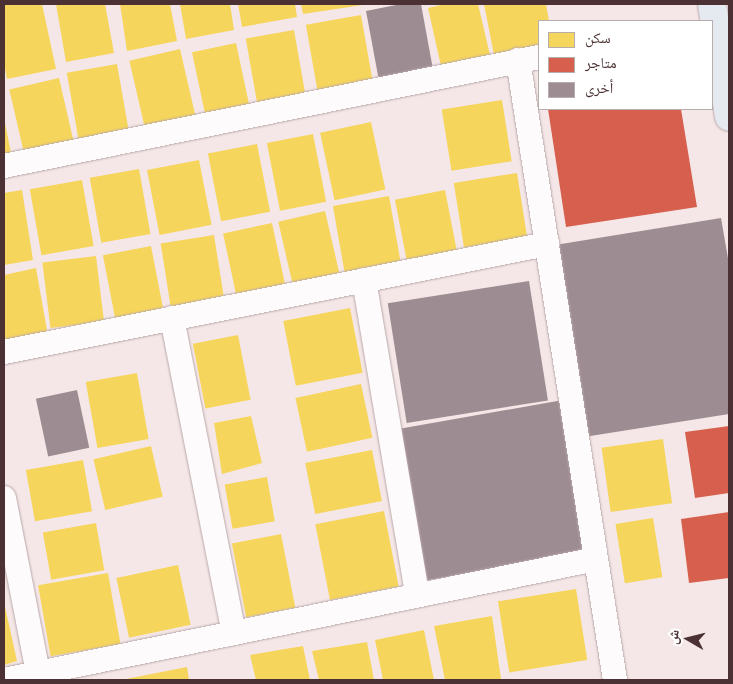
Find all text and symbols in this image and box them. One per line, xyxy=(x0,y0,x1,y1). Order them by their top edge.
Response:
legend xyxy=(538,20,713,110)
text: سكن xyxy=(585,27,611,49)
text: متاجر xyxy=(585,52,617,74)
text: أخرى xyxy=(585,77,613,99)
north arrow xyxy=(663,614,713,664)
text: ش xyxy=(662,628,684,646)

